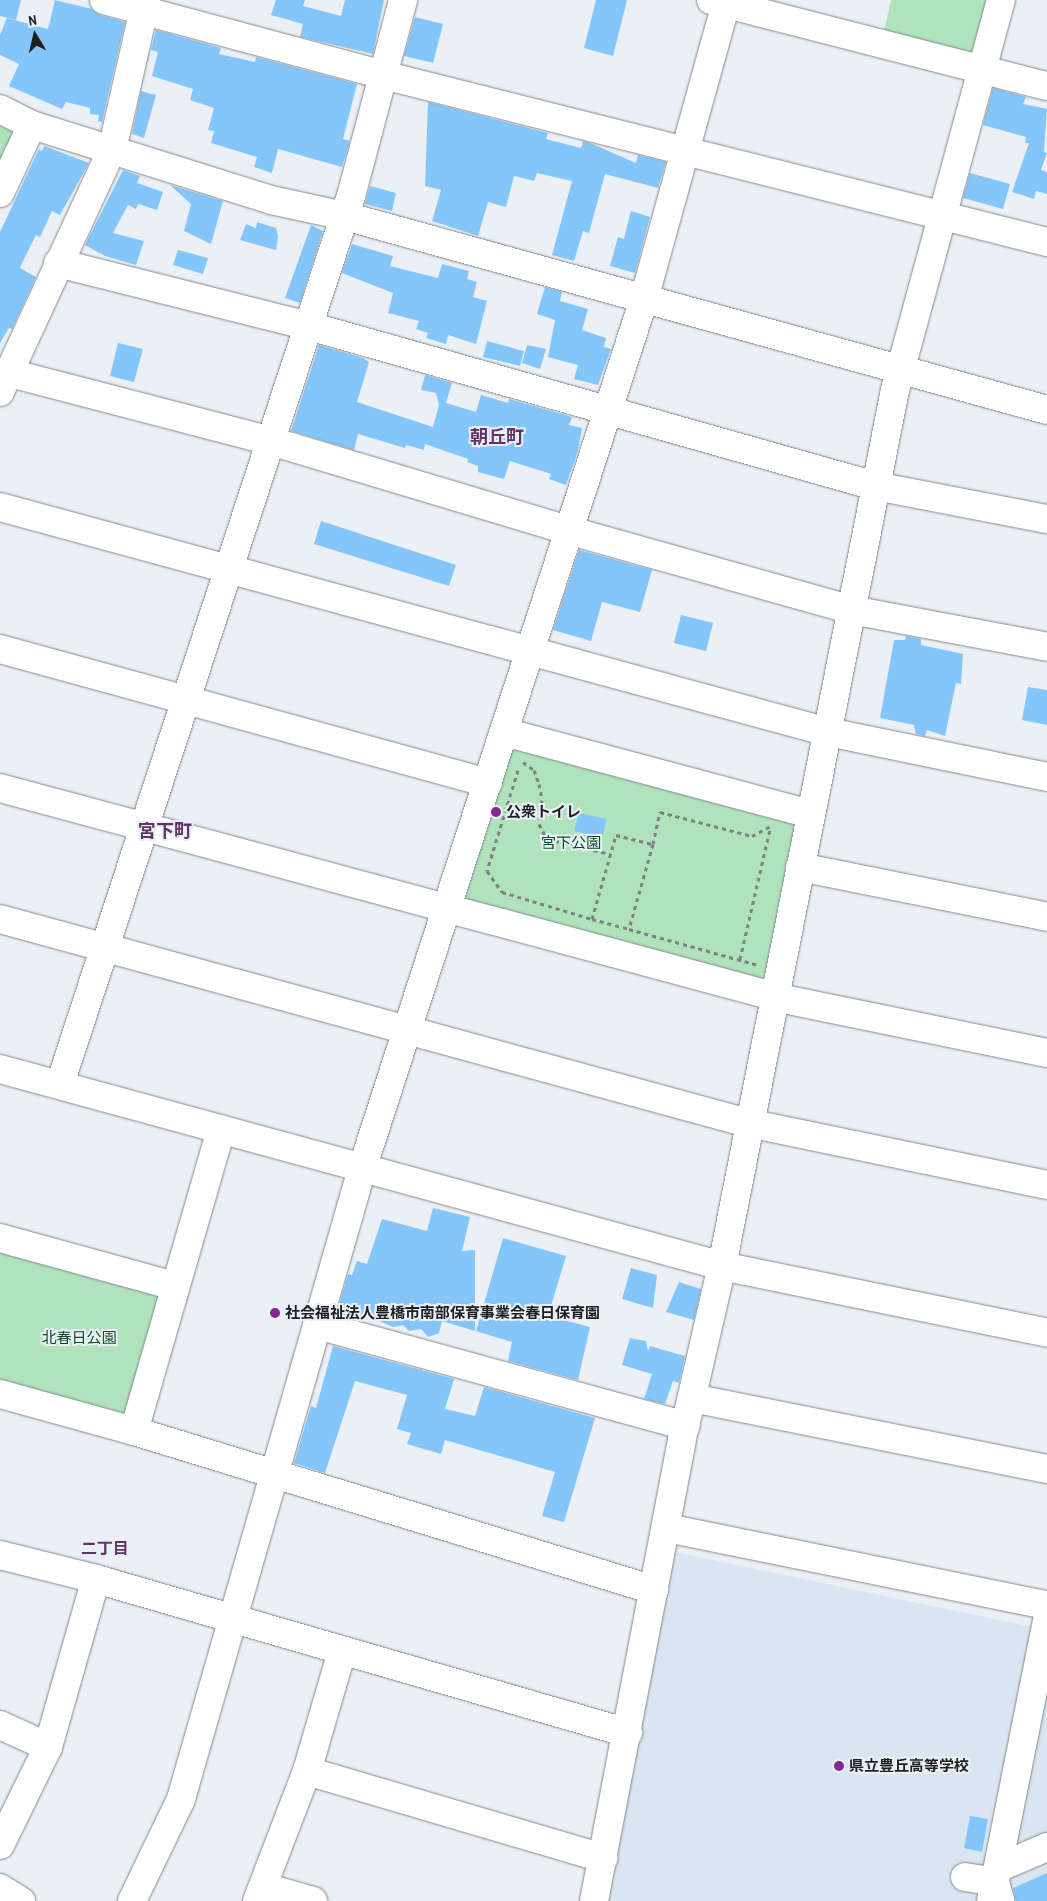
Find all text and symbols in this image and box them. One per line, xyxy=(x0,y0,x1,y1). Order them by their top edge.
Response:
north arrow xyxy=(10,10,60,60)
text: N xyxy=(27,11,38,30)
district label: 朝丘町 xyxy=(470,426,524,448)
place label: 公衆トイレ xyxy=(506,803,581,821)
marker: 公衆トイレ xyxy=(490,806,502,818)
district label: 宮下町 xyxy=(138,820,192,842)
park label: 宮下公園 xyxy=(541,834,601,852)
place label: 社会福祉法人豊橋市南部保育事業会春日保育園 xyxy=(285,1304,600,1322)
marker: 社会福祉法人豊橋市南部保育事業会春日保育園 xyxy=(269,1307,281,1319)
park label: 北春日公園 xyxy=(42,1329,116,1347)
district label: 二丁目 xyxy=(81,1538,129,1558)
place label: 県立豊丘高等学校 xyxy=(849,1757,969,1775)
marker: 県立豊丘高等学校 xyxy=(833,1760,845,1772)

